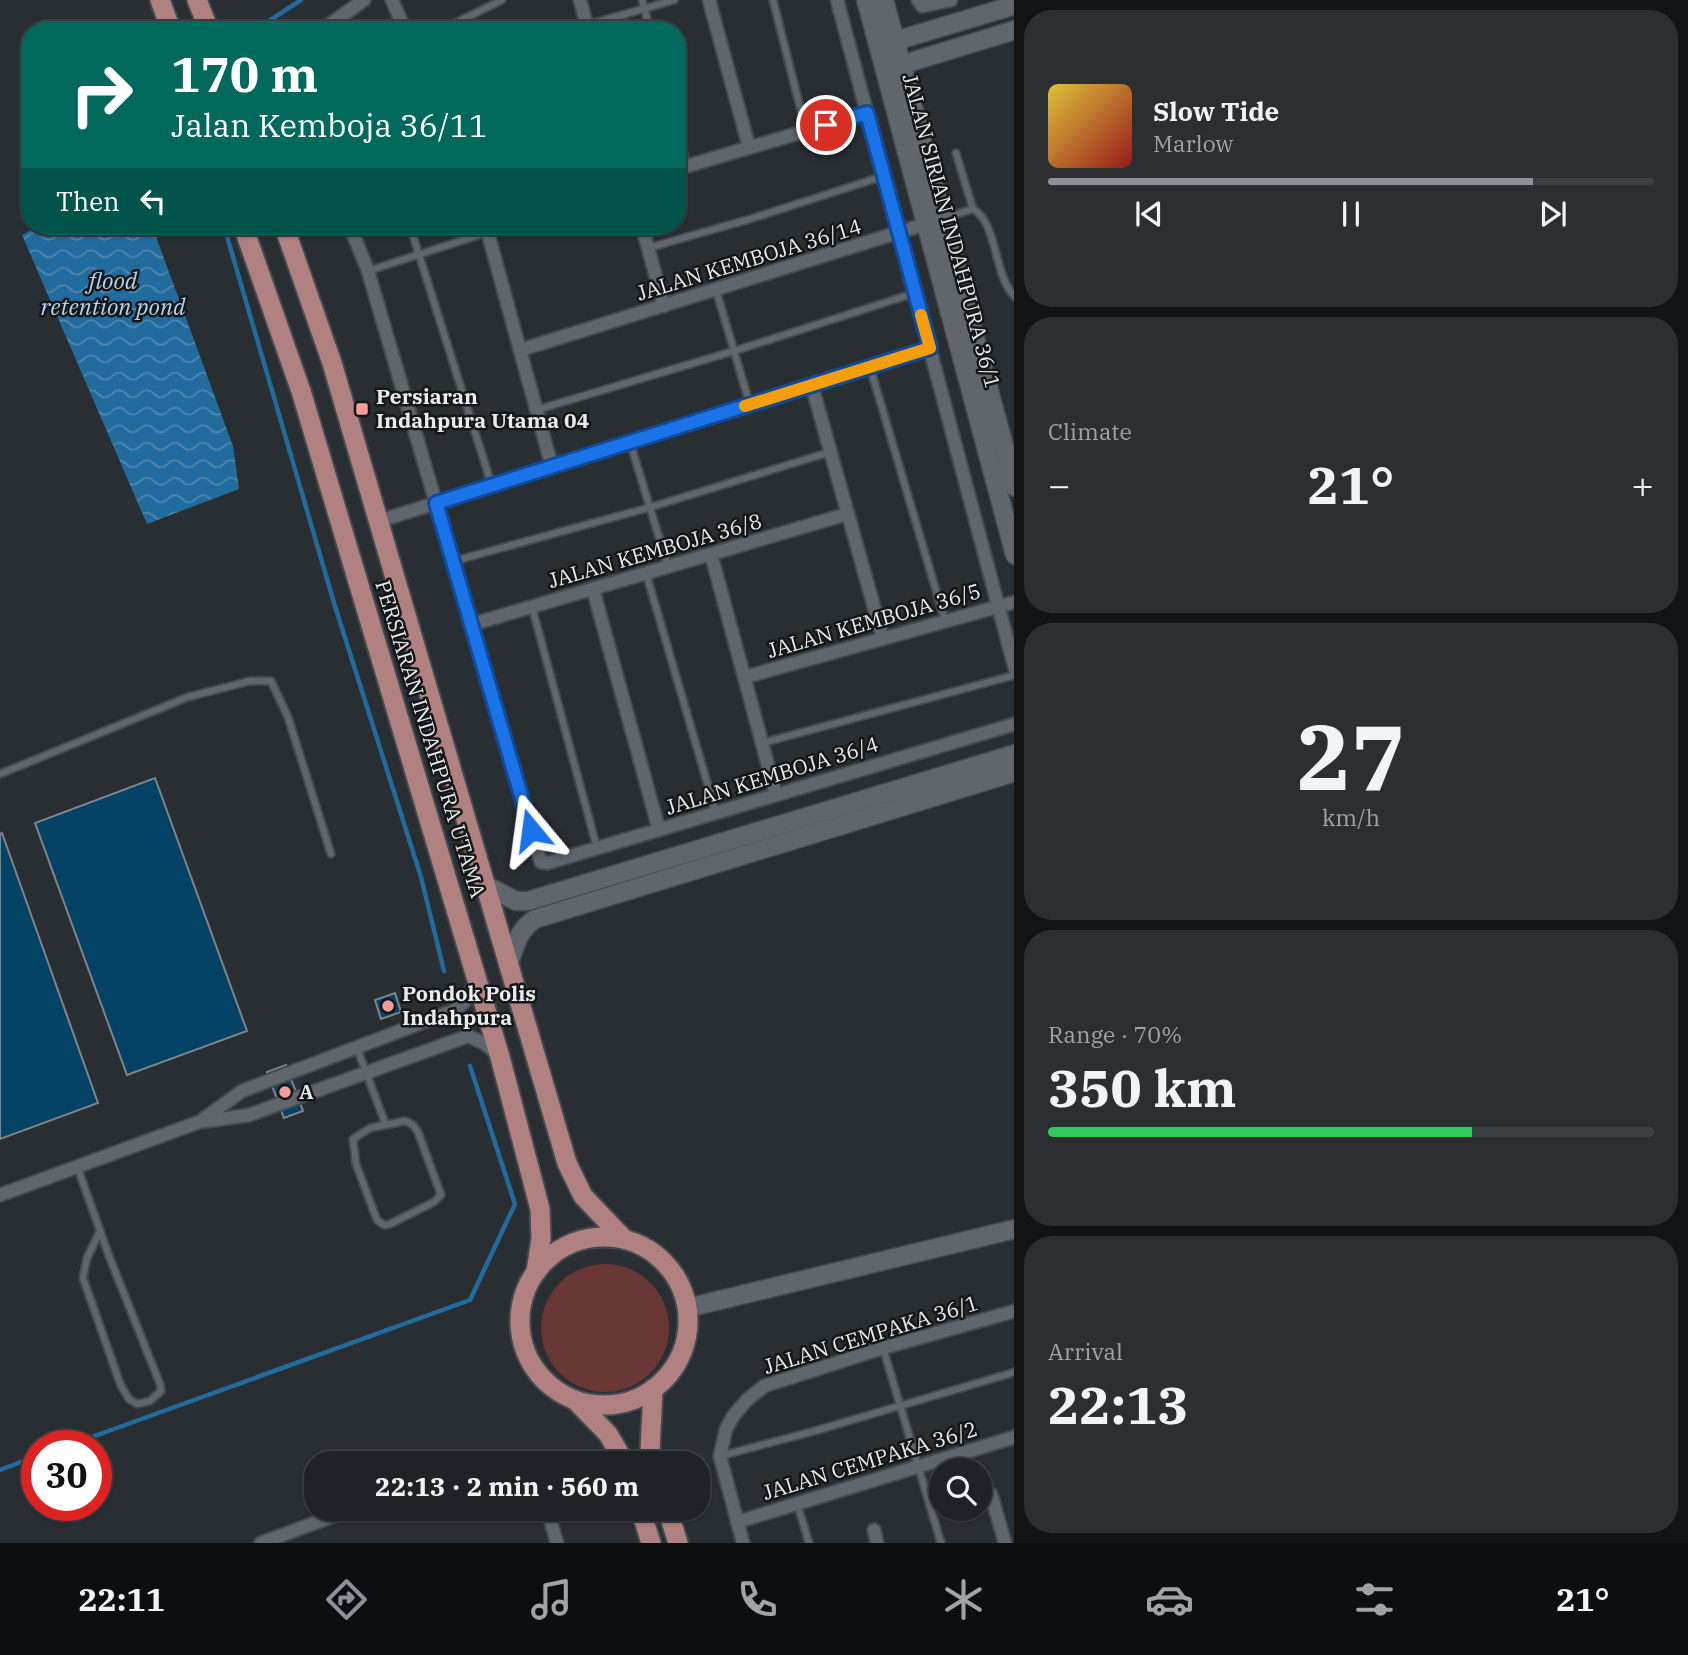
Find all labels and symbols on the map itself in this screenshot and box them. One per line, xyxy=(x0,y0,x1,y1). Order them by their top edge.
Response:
street label: JALAN SIRIAN INDAHPURA 36/1 xyxy=(896,70,1008,391)
pin xyxy=(796,95,856,155)
street label: JALAN KEMBOJA 36/14 xyxy=(633,211,865,307)
water label: flood retention pond xyxy=(40,265,186,321)
place label: Persiaran Indahpura Utama 04 xyxy=(376,382,589,434)
marker: Persiaran Indahpura Utama 04 xyxy=(354,401,370,417)
street label: JALAN KEMBOJA 36/8 xyxy=(545,506,765,594)
street label: PERSIARAN INDAHPURA UTAMA xyxy=(369,576,493,902)
street label: JALAN KEMBOJA 36/5 xyxy=(764,576,984,664)
street label: JALAN KEMBOJA 36/4 xyxy=(662,729,881,821)
position arrow xyxy=(494,793,568,867)
place label: Pondok Polis Indahpura xyxy=(402,979,536,1031)
marker: Pondok Polis Indahpura xyxy=(380,998,396,1014)
place label: A xyxy=(299,1077,314,1105)
marker: A xyxy=(277,1084,293,1100)
street label: JALAN CEMPAKA 36/1 xyxy=(760,1288,982,1380)
street label: JALAN CEMPAKA 36/2 xyxy=(759,1414,981,1506)
speed limit sign: 30 xyxy=(21,1430,112,1521)

